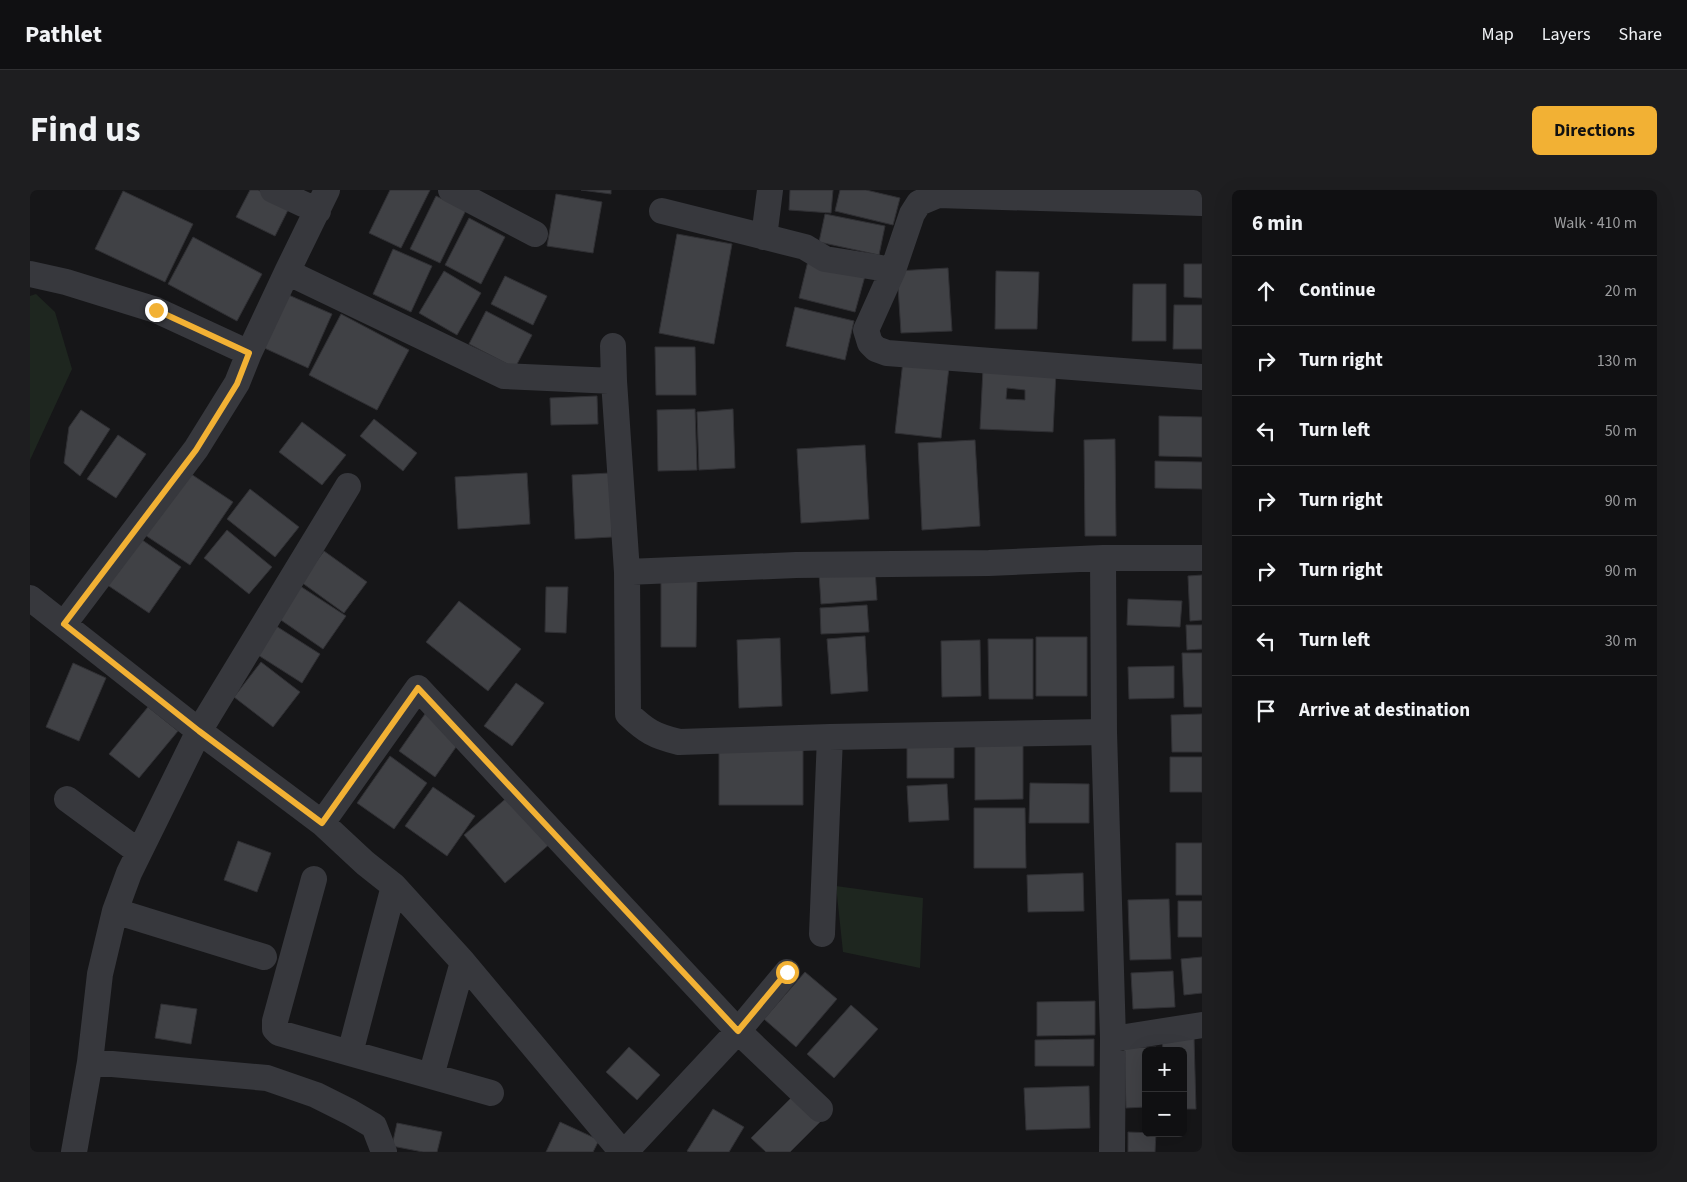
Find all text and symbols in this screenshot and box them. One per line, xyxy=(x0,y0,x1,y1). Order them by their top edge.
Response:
text: Pathlet xyxy=(25,17,102,52)
text: Map xyxy=(1482,22,1514,47)
text: Layers xyxy=(1542,22,1591,47)
text: Share xyxy=(1619,22,1662,47)
text: Find us xyxy=(30,105,140,155)
button: Directions xyxy=(1532,106,1657,155)
text: 6 min xyxy=(1252,208,1303,238)
text: Walk · 410 m xyxy=(1554,212,1637,234)
icon: ahead xyxy=(1252,277,1280,305)
text: Continue xyxy=(1299,277,1376,304)
text: 20 m xyxy=(1605,280,1637,302)
route end xyxy=(145,299,168,322)
icon: right xyxy=(1252,347,1280,375)
text: Turn right xyxy=(1299,347,1383,374)
text: 130 m xyxy=(1597,350,1637,372)
icon: left xyxy=(1252,417,1280,445)
text: Turn left xyxy=(1299,417,1370,444)
text: 50 m xyxy=(1605,420,1637,442)
icon: right xyxy=(1252,487,1280,515)
text: Turn right xyxy=(1299,487,1383,514)
text: 90 m xyxy=(1605,490,1637,512)
icon: right xyxy=(1252,557,1280,585)
text: Turn right xyxy=(1299,557,1383,584)
text: 90 m xyxy=(1605,560,1637,582)
icon: left xyxy=(1252,627,1280,655)
text: Turn left xyxy=(1299,627,1370,654)
text: 30 m xyxy=(1605,630,1637,652)
icon: arrive xyxy=(1252,697,1280,725)
text: Arrive at destination xyxy=(1299,697,1470,724)
route start xyxy=(776,961,799,984)
map controls xyxy=(1142,1047,1187,1137)
button: + xyxy=(1142,1047,1187,1092)
button: − xyxy=(1142,1092,1187,1137)

